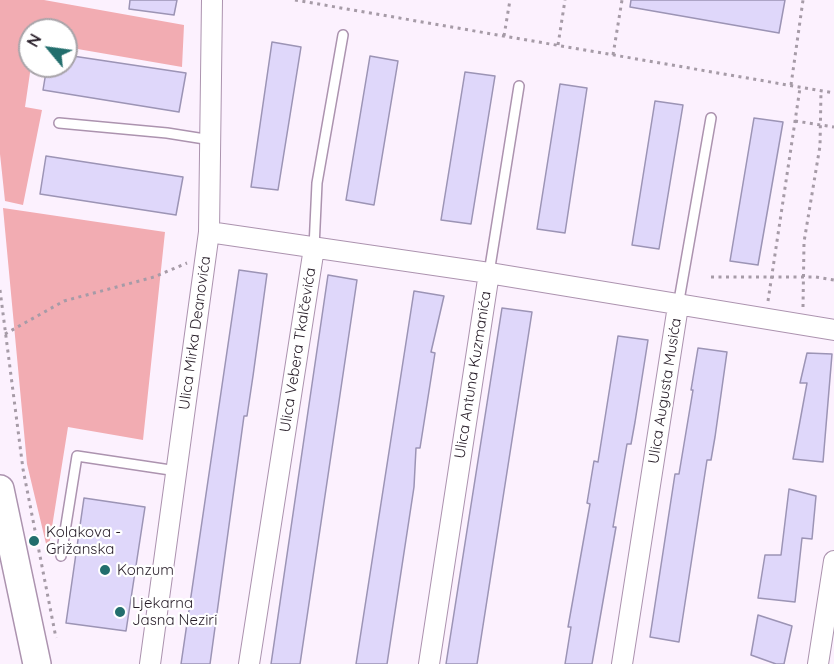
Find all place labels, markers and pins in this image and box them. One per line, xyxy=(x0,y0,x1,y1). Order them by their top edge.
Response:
place label: Kolakova - Grižanska xyxy=(46,523,121,558)
marker: Kolakova - Grižanska xyxy=(27,534,41,548)
place label: Konzum xyxy=(117,561,174,579)
marker: Konzum xyxy=(98,563,112,577)
place label: Ljekarna Jasna Neziri xyxy=(132,594,217,629)
marker: Ljekarna Jasna Neziri xyxy=(113,605,127,619)

